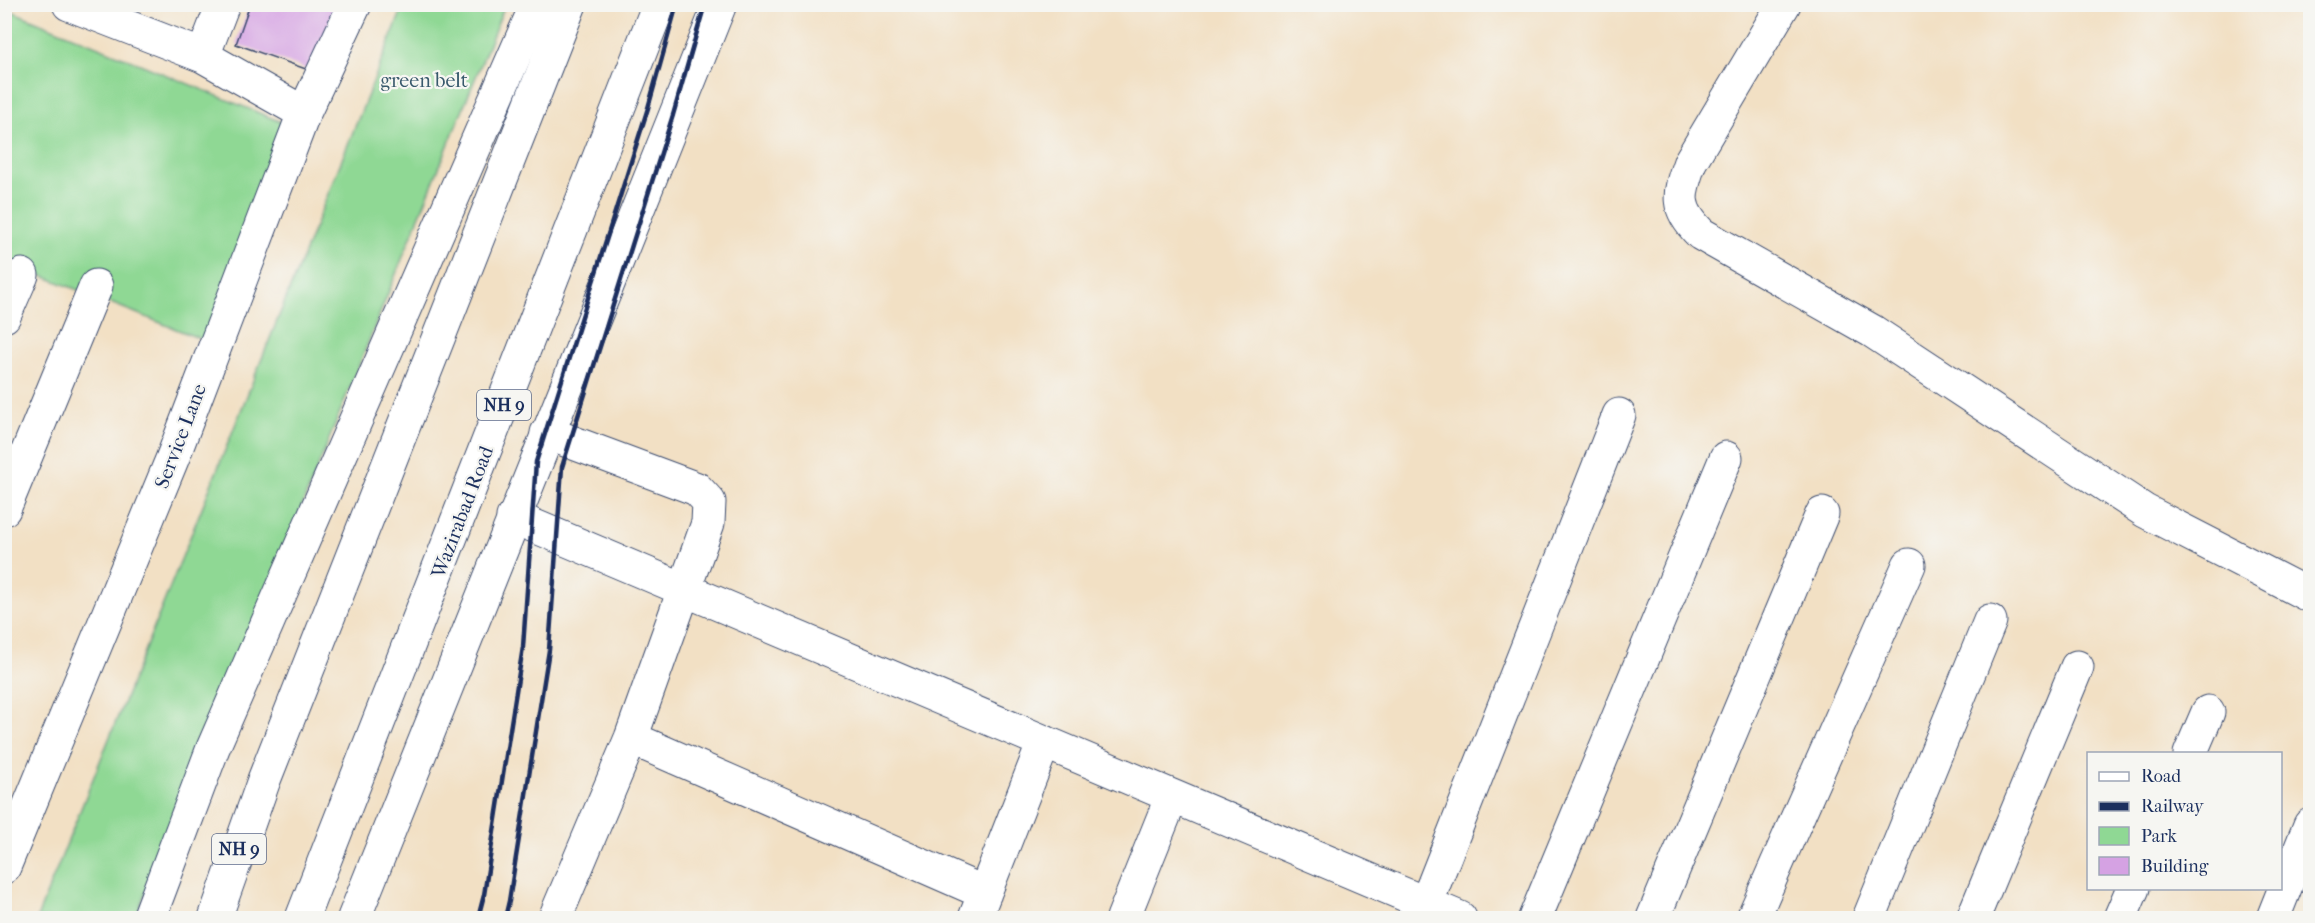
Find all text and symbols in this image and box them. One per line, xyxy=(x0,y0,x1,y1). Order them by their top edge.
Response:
park label: green belt xyxy=(380,69,468,92)
street label: Service Lane xyxy=(150,380,211,492)
road number: NH 9 xyxy=(477,390,531,420)
street label: Wazirabad Road xyxy=(426,442,499,582)
legend xyxy=(2087,752,2282,890)
text: Road xyxy=(2141,766,2181,787)
text: Railway xyxy=(2141,796,2205,817)
text: Park xyxy=(2141,826,2178,847)
road number: NH 9 xyxy=(212,834,266,864)
text: Building xyxy=(2141,856,2209,877)

